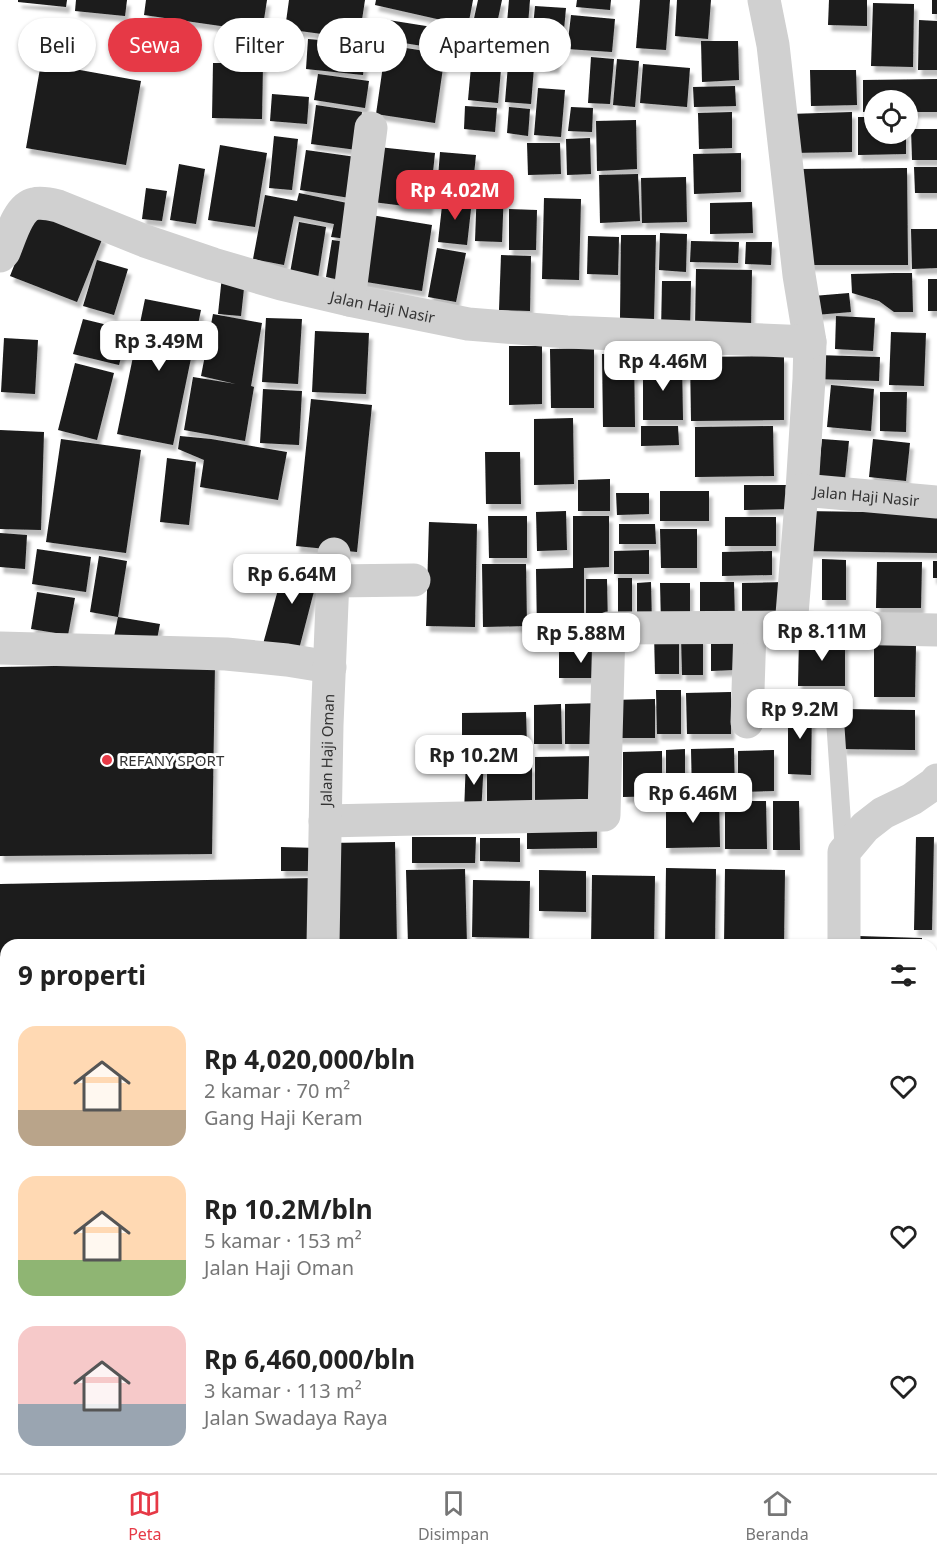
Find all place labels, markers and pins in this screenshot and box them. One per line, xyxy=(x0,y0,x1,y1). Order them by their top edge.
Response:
pin: Rp 4.02M xyxy=(393,170,517,221)
pin: Rp 3.49M xyxy=(97,321,221,372)
pin: Rp 4.46M xyxy=(601,341,725,392)
pin: Rp 6.64M xyxy=(230,554,354,605)
pin: Rp 8.11M xyxy=(760,611,884,662)
pin: Rp 5.88M xyxy=(519,613,643,664)
pin: Rp 9.2M xyxy=(745,689,855,740)
pin: Rp 10.2M xyxy=(412,735,536,786)
place label: REFANY SPORT xyxy=(119,750,225,770)
marker: REFANY SPORT xyxy=(100,753,114,767)
pin: Rp 6.46M xyxy=(631,773,755,824)

